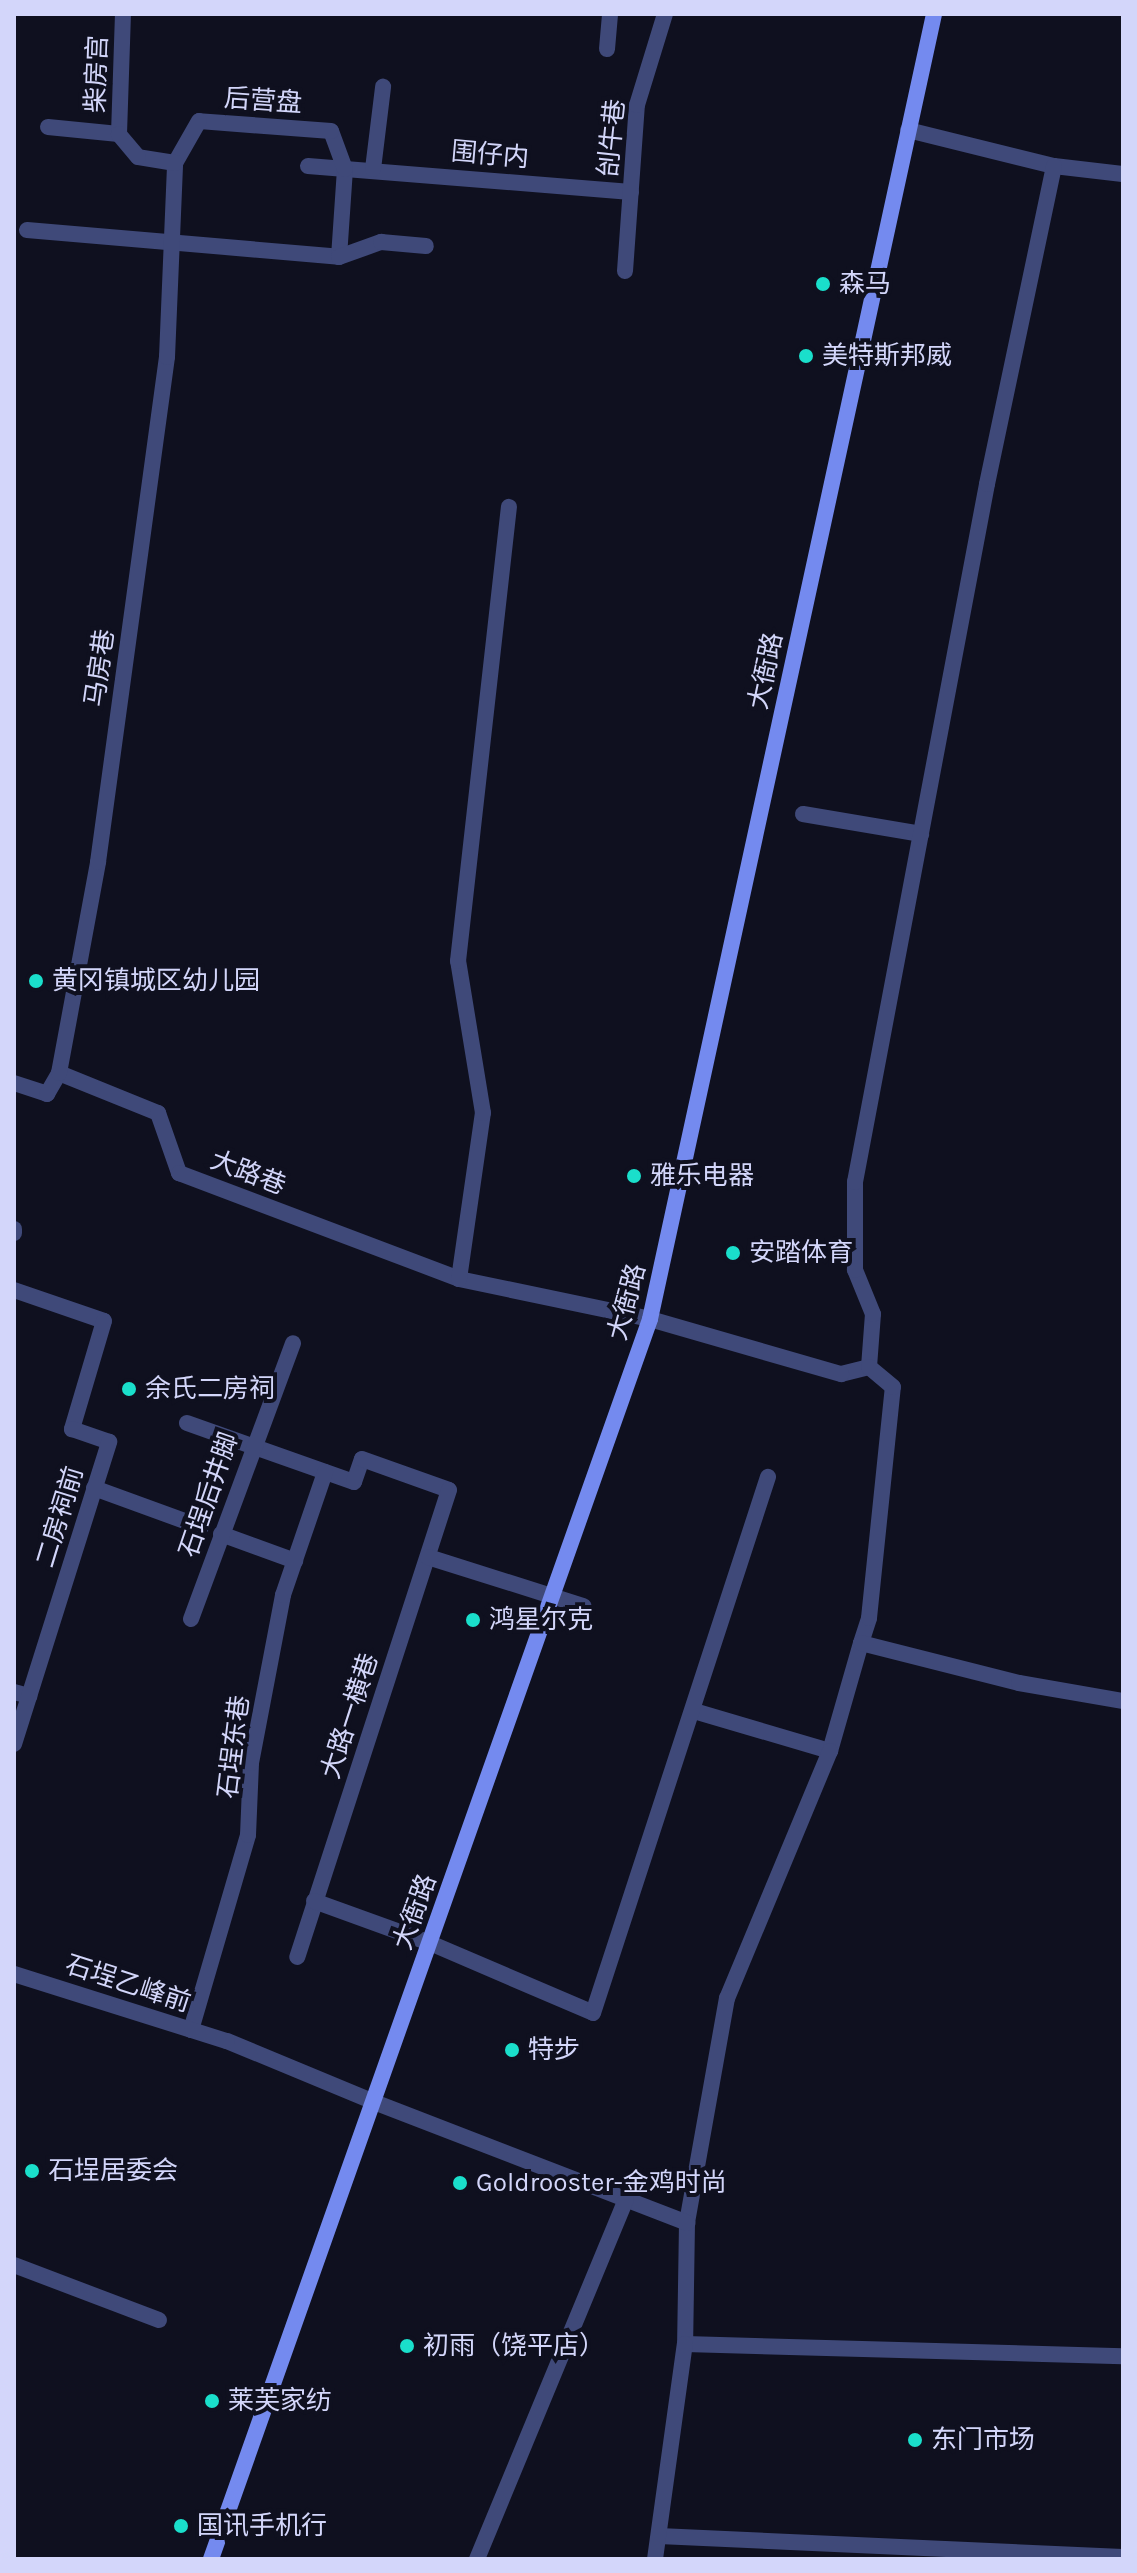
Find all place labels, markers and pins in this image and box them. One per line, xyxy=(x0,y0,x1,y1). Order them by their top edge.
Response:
place label: 森马 xyxy=(839,268,891,300)
marker: 森马 xyxy=(814,275,832,293)
place label: 美特斯邦威 xyxy=(822,340,952,372)
marker: 美特斯邦威 xyxy=(797,347,815,365)
place label: 黄冈镇城区幼儿园 xyxy=(52,965,260,997)
marker: 黄冈镇城区幼儿园 xyxy=(27,972,45,990)
place label: 雅乐电器 xyxy=(650,1160,754,1192)
marker: 雅乐电器 xyxy=(625,1167,643,1185)
place label: 安踏体育 xyxy=(749,1237,853,1269)
marker: 安踏体育 xyxy=(724,1244,742,1262)
place label: 余氏二房祠 xyxy=(145,1373,275,1405)
marker: 余氏二房祠 xyxy=(120,1380,138,1398)
place label: 鸿星尔克 xyxy=(489,1604,593,1636)
marker: 鸿星尔克 xyxy=(464,1611,482,1629)
place label: 特步 xyxy=(528,2034,580,2066)
marker: 特步 xyxy=(503,2041,521,2059)
place label: 石埕居委会 xyxy=(48,2155,178,2187)
marker: 石埕居委会 xyxy=(23,2162,41,2180)
place label: Goldrooster-金鸡时尚 xyxy=(476,2167,727,2199)
marker: Goldrooster-金鸡时尚 xyxy=(451,2174,469,2192)
place label: 初雨（饶平店） xyxy=(423,2330,605,2362)
marker: 初雨（饶平店） xyxy=(398,2337,416,2355)
place label: 莱芙家纺 xyxy=(228,2385,332,2417)
marker: 莱芙家纺 xyxy=(203,2392,221,2410)
place label: 东门市场 xyxy=(931,2424,1035,2456)
marker: 东门市场 xyxy=(906,2431,924,2449)
place label: 国讯手机行 xyxy=(197,2510,327,2542)
marker: 国讯手机行 xyxy=(172,2517,190,2535)

